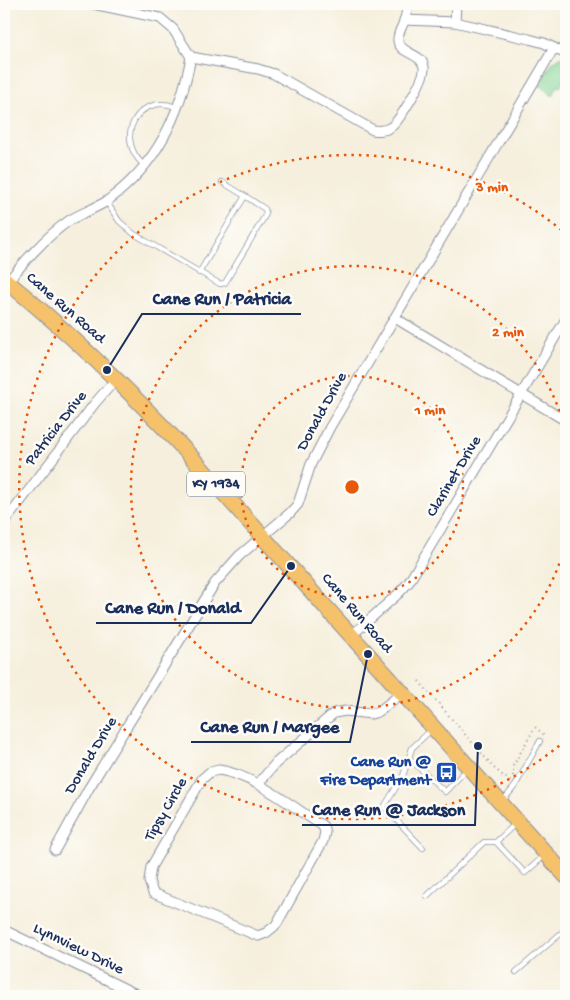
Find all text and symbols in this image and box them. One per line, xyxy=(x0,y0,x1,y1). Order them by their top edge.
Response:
text: 3 min xyxy=(475,179,509,197)
street label: Cane Run Road xyxy=(21,269,110,350)
callout: Cane Run / Patricia xyxy=(142,281,301,314)
text: Cane Run / Patricia xyxy=(152,290,292,311)
text: 2 min xyxy=(492,324,525,342)
street label: Donald Drive xyxy=(293,369,353,455)
street label: Patricia Drive xyxy=(21,387,93,471)
text: 1 min xyxy=(414,402,446,420)
street label: Clarinet Drive xyxy=(423,432,487,521)
road number: KY 1934 xyxy=(187,472,245,496)
centre of rings xyxy=(343,478,361,496)
street label: Cane Run Road xyxy=(316,570,397,659)
callout: Cane Run / Donald xyxy=(96,590,251,623)
text: Cane Run / Donald xyxy=(104,599,243,620)
callout: Cane Run / Margee xyxy=(191,709,350,742)
street label: Donald Drive xyxy=(61,713,123,799)
text: Cane Run / Margee xyxy=(200,718,340,739)
place label: Cane Run @ Fire Department xyxy=(319,754,432,791)
bus stop icon: Cane Run @ Fire Department xyxy=(435,760,459,784)
street label: Tipsy Circle xyxy=(141,774,193,846)
callout: Cane Run @ Jackson xyxy=(302,792,475,825)
text: Cane Run @ Jackson xyxy=(312,801,466,822)
street label: Lynnview Drive xyxy=(29,920,127,981)

